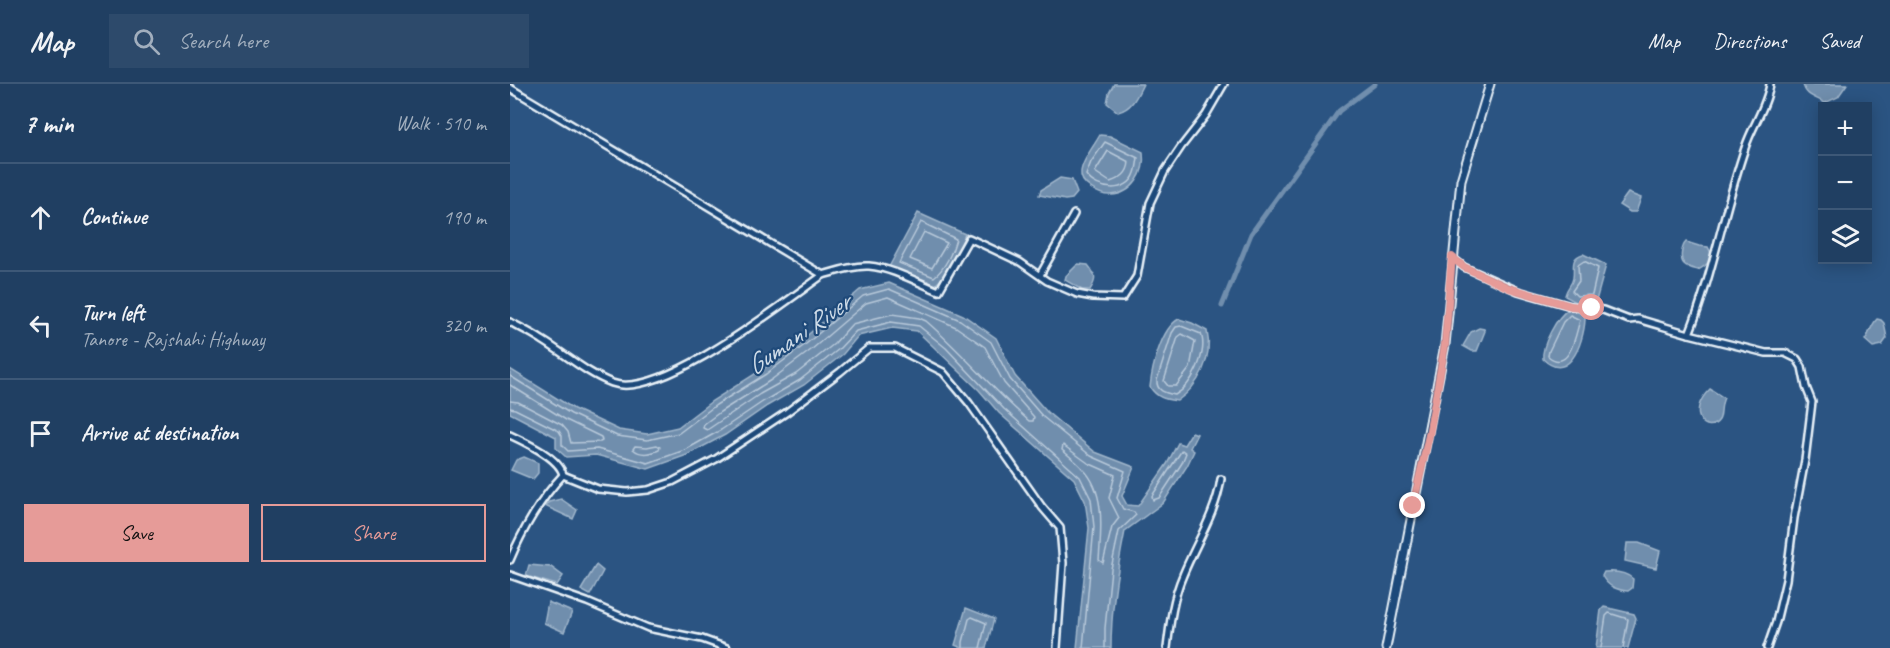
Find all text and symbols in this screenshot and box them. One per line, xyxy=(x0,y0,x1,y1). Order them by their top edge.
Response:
search box xyxy=(109,14,529,68)
text: Map xyxy=(30,24,73,59)
icon: search xyxy=(130,25,163,58)
text: Search here xyxy=(178,27,268,55)
text: Map xyxy=(1648,28,1680,54)
text: Directions xyxy=(1713,28,1786,54)
text: Saved xyxy=(1819,28,1860,54)
map controls xyxy=(1818,102,1872,264)
button: + xyxy=(1818,102,1872,156)
text: 7 min xyxy=(24,107,74,140)
text: Walk · 510 m xyxy=(396,111,486,136)
button: − xyxy=(1818,156,1872,210)
icon: ahead xyxy=(24,201,57,234)
text: Continue xyxy=(81,203,147,231)
text: 190 m xyxy=(443,205,486,230)
button: layers xyxy=(1818,210,1872,264)
water label: Gumani River xyxy=(739,283,861,382)
route start xyxy=(1578,294,1604,320)
text: Turn left xyxy=(81,299,145,327)
icon: left xyxy=(24,309,57,342)
text: 320 m xyxy=(443,313,486,338)
text: Tanore - Rajshahi Highway xyxy=(81,327,265,352)
icon: arrive xyxy=(24,417,57,450)
text: Arrive at destination xyxy=(81,419,238,447)
route end xyxy=(1399,492,1425,518)
button: Save xyxy=(24,504,249,562)
button: Share xyxy=(261,504,486,562)

